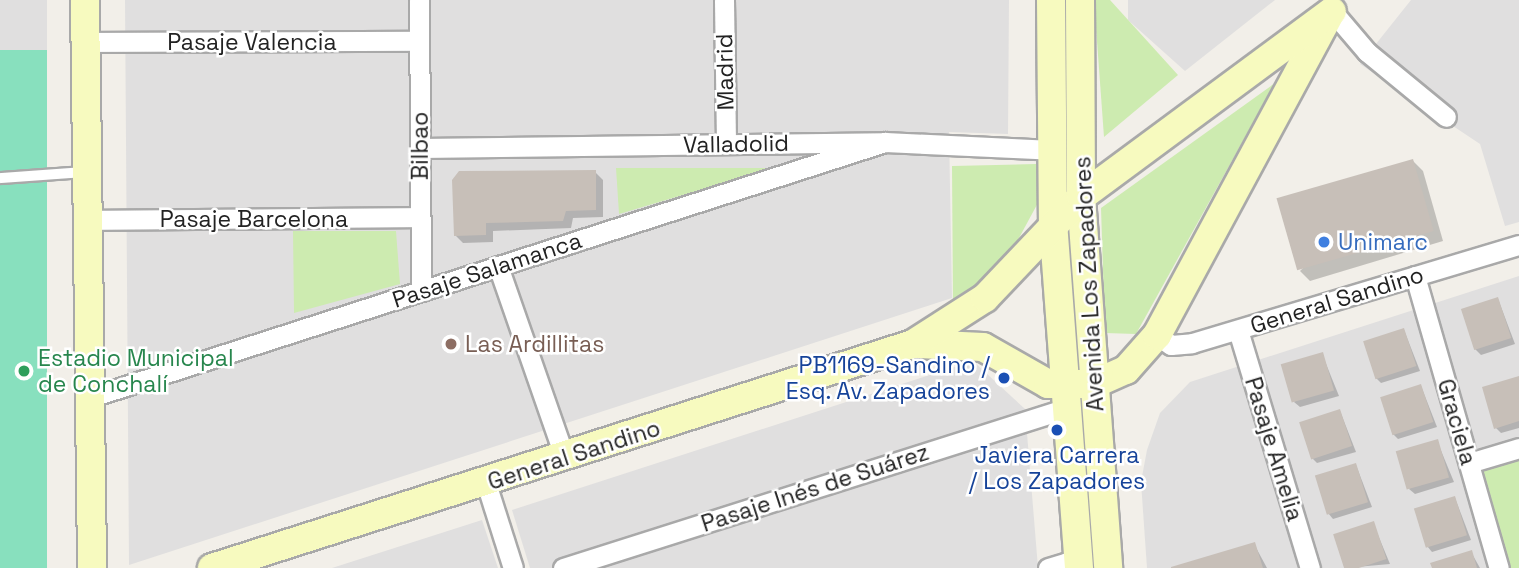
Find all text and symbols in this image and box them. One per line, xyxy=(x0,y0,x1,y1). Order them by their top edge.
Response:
street label: Pasaje Valencia xyxy=(167,28,337,56)
street label: Madrid xyxy=(711,33,739,111)
street label: Bilbao xyxy=(406,112,434,180)
street label: Valladolid xyxy=(683,129,789,159)
street label: Avenida Los Zapadores xyxy=(1069,156,1109,412)
street label: Pasaje Barcelona xyxy=(160,205,348,233)
street label: Pasaje Salamanca xyxy=(389,226,585,314)
place label: Unimarc xyxy=(1338,228,1428,256)
marker: Unimarc xyxy=(1316,234,1332,250)
street label: General Sandino xyxy=(1247,261,1427,339)
place label: Las Ardillitas xyxy=(465,330,605,358)
marker: Las Ardillitas xyxy=(443,336,459,352)
place label: Estadio Municipal de Conchalí xyxy=(38,344,234,398)
place label: PB1169-Sandino / Esq. Av. Zapadores xyxy=(784,351,990,405)
marker: Estadio Municipal de Conchalí xyxy=(16,363,32,379)
marker: PB1169-Sandino / Esq. Av. Zapadores xyxy=(996,370,1012,386)
street label: Pasaje Amelia xyxy=(1239,373,1309,525)
street label: Graciela xyxy=(1432,376,1482,468)
street label: General Sandino xyxy=(484,414,664,496)
marker: Javiera Carrera / Los Zapadores xyxy=(1049,422,1065,438)
street label: Pasaje Inés de Suárez xyxy=(698,438,932,538)
place label: Javiera Carrera / Los Zapadores xyxy=(969,441,1145,495)

